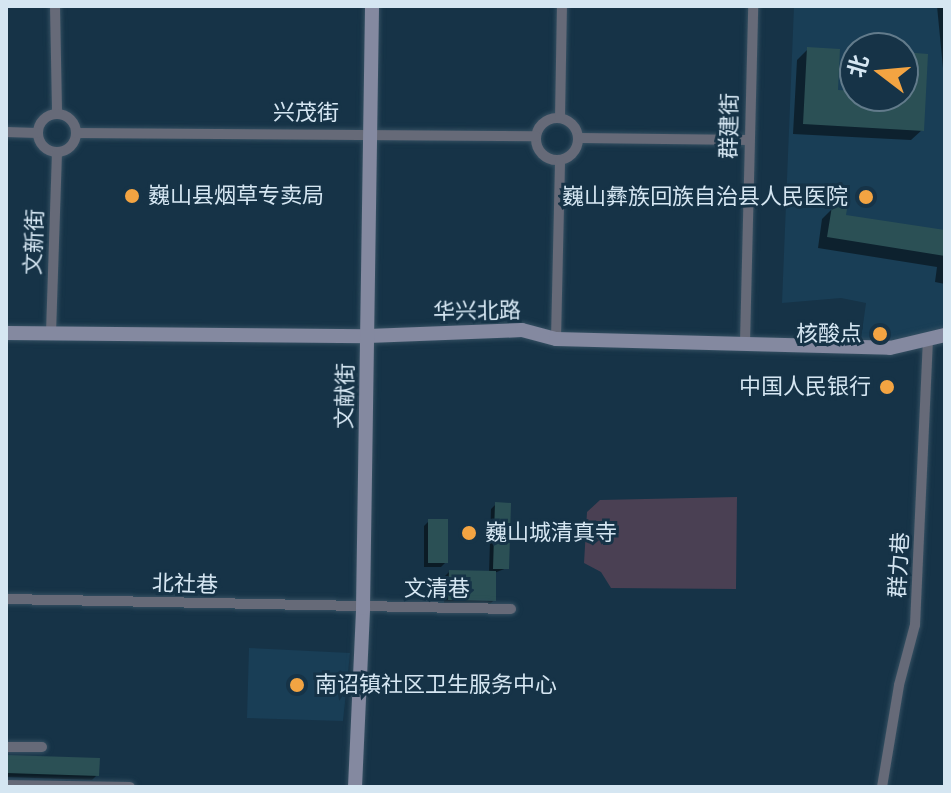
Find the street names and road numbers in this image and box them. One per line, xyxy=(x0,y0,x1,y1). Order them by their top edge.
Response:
street label: 群建街 xyxy=(715,93,743,159)
street label: 兴茂街 xyxy=(273,100,339,126)
street label: 文新街 xyxy=(20,209,48,275)
street label: 华兴北路 xyxy=(433,297,521,325)
street label: 文献街 xyxy=(331,363,359,429)
street label: 群力巷 xyxy=(884,531,914,599)
street label: 北社巷 xyxy=(152,570,218,598)
street label: 文清巷 xyxy=(404,576,470,602)

